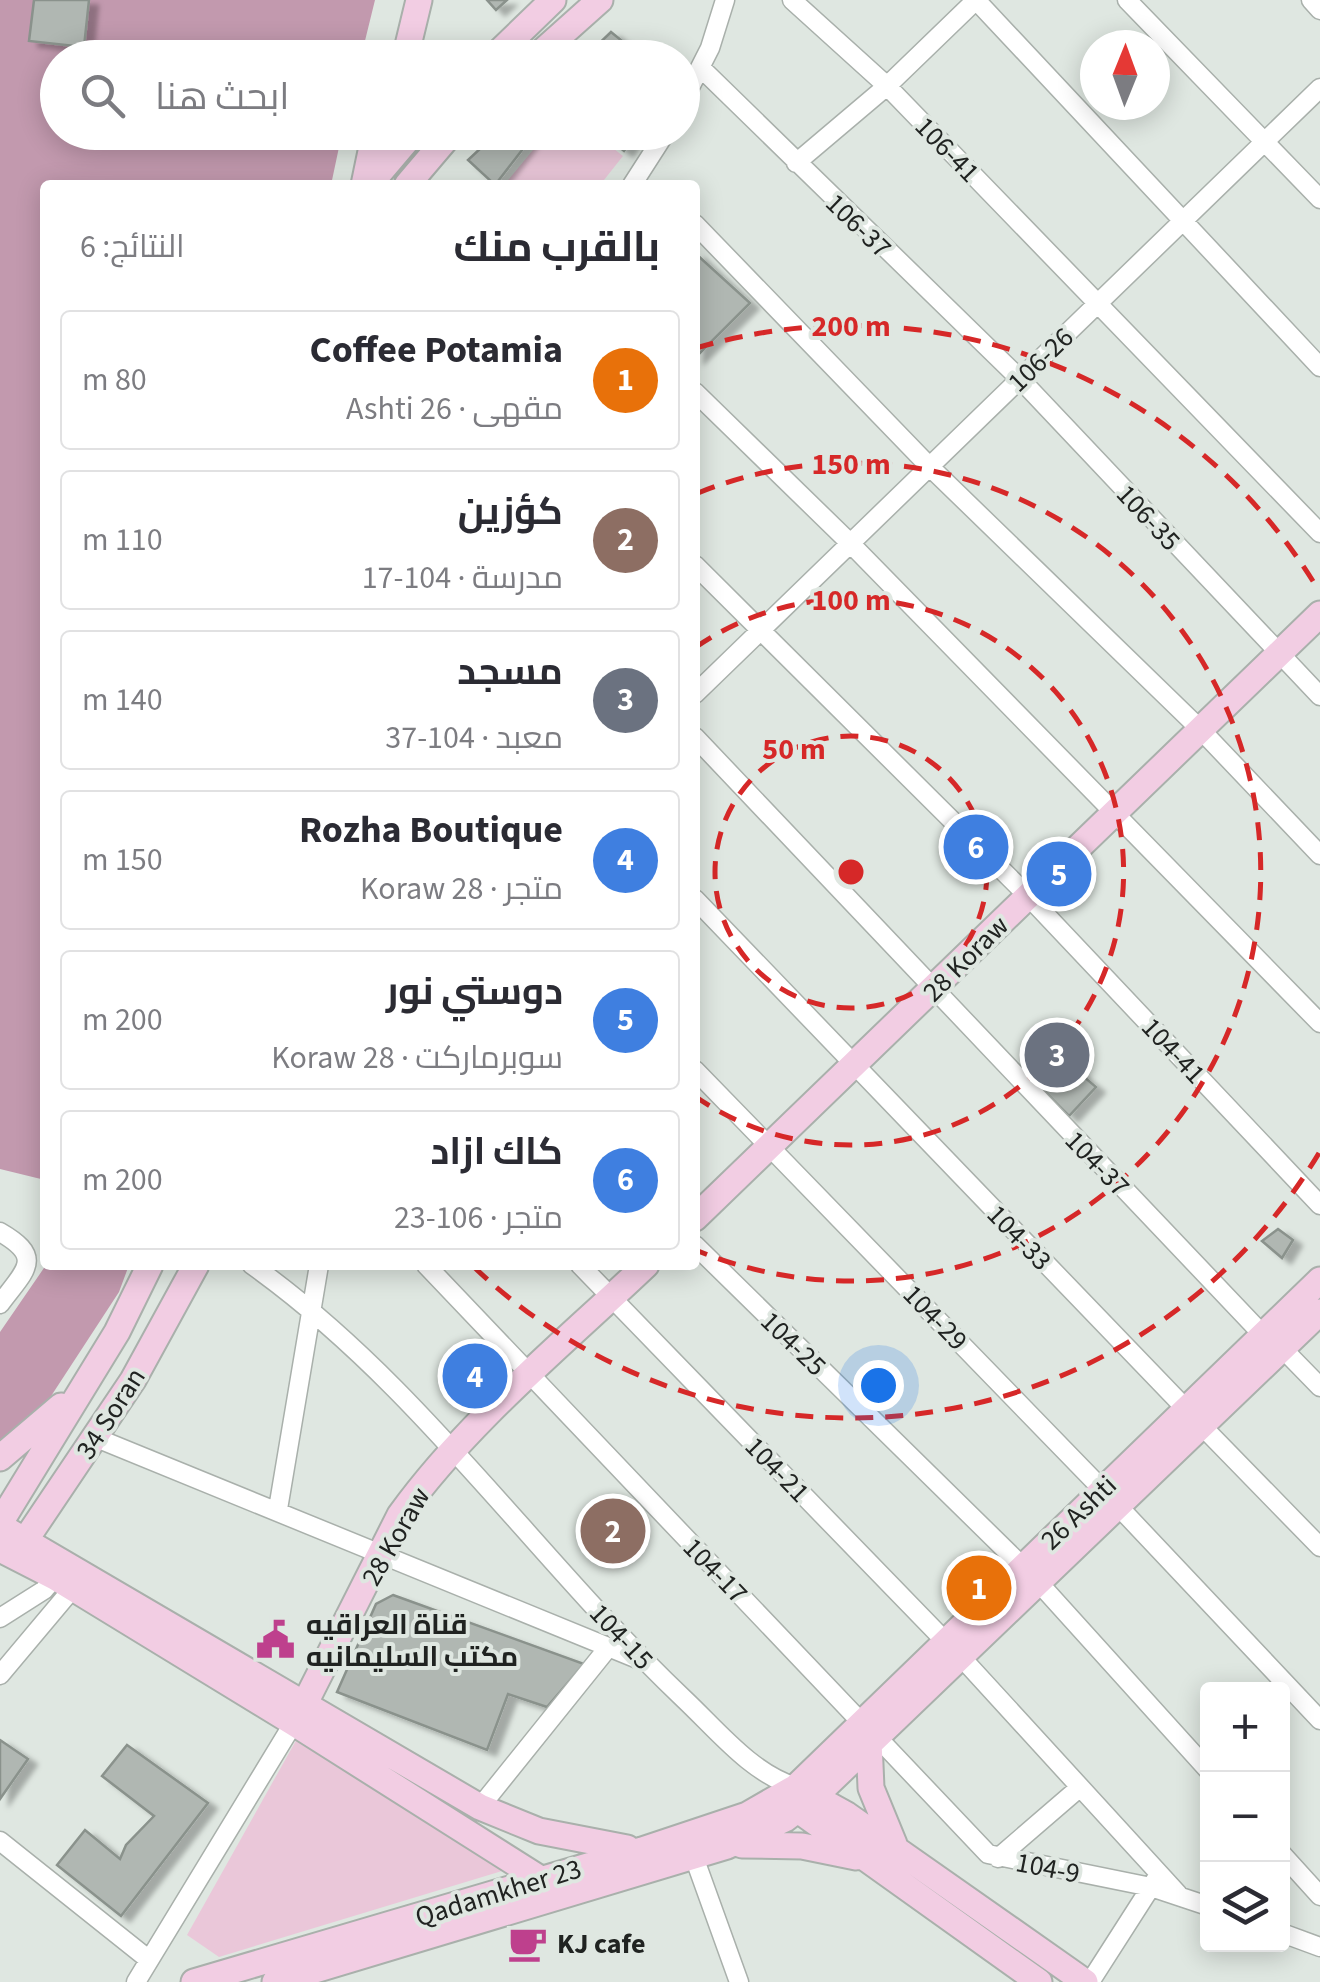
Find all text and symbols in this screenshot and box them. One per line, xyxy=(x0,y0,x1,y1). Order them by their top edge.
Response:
north arrow xyxy=(1080,30,1170,120)
search box xyxy=(40,40,700,150)
icon: search xyxy=(75,68,130,123)
text: ابحث هنا xyxy=(155,70,290,124)
street label: 106-41 xyxy=(906,108,989,192)
street label: 106-37 xyxy=(816,184,900,267)
text: بالقرب منك xyxy=(453,218,660,278)
text: النتائج: 6 xyxy=(80,224,185,270)
text: 200 m xyxy=(811,305,891,348)
street label: 106-26 xyxy=(999,318,1083,401)
text: Coffee Potamia xyxy=(310,323,563,377)
text: 80 m xyxy=(82,357,147,403)
text: 1 xyxy=(617,357,634,403)
text: مقهى · 26 Ashti xyxy=(346,386,563,432)
text: 150 m xyxy=(811,443,891,486)
street label: 106-35 xyxy=(1107,475,1190,560)
text: كؤزين xyxy=(458,485,563,539)
text: 110 m xyxy=(82,517,163,563)
text: 2 xyxy=(617,517,634,563)
text: مدرسة · 104-17 xyxy=(362,555,563,601)
text: 100 m xyxy=(811,579,891,622)
text: مسجد xyxy=(457,645,563,699)
text: 140 m xyxy=(82,677,163,723)
text: 3 xyxy=(617,677,634,723)
text: معبد · 104-37 xyxy=(385,715,563,761)
text: 50 m xyxy=(762,728,826,771)
text: Rozha Boutique xyxy=(299,803,563,857)
pin: 6 xyxy=(944,810,1008,884)
pin: 5 xyxy=(1026,836,1092,912)
text: 150 m xyxy=(82,837,163,883)
text: 4 xyxy=(617,837,634,883)
centre of rings xyxy=(833,854,869,890)
text: متجر · 28 Koraw xyxy=(360,866,563,912)
street label: 28 Koraw xyxy=(913,906,1018,1011)
text: دوستي نور xyxy=(386,965,563,1019)
text: 200 m xyxy=(82,997,163,1043)
text: 5 xyxy=(617,997,634,1043)
street label: 104-41 xyxy=(1132,1008,1215,1093)
pin: 3 xyxy=(1024,1018,1090,1092)
text: سوبرماركت · 28 Koraw xyxy=(271,1035,563,1081)
street label: 104-37 xyxy=(1056,1122,1139,1206)
text: كاك ازاد xyxy=(430,1125,563,1179)
text: 200 m xyxy=(82,1157,163,1203)
text: 6 xyxy=(617,1157,634,1203)
text: متجر · 106-23 xyxy=(394,1195,563,1241)
street label: 104-33 xyxy=(978,1196,1061,1280)
street label: 104-29 xyxy=(894,1276,977,1360)
street label: 104-25 xyxy=(751,1302,835,1385)
pin: 4 xyxy=(442,1338,508,1414)
street label: 34 Soran xyxy=(66,1360,155,1467)
your location xyxy=(853,1360,904,1411)
street label: 104-21 xyxy=(736,1428,819,1512)
street label: 26 Ashti xyxy=(1031,1466,1126,1559)
street label: 28 Koraw xyxy=(352,1480,440,1593)
pin: 2 xyxy=(580,1494,646,1568)
street label: 104-17 xyxy=(674,1529,757,1613)
pin: 1 xyxy=(946,1550,1012,1626)
street label: 104-15 xyxy=(580,1594,663,1679)
place label: قناة العراقيه مكتب السليمانيه xyxy=(306,1605,518,1677)
public building icon: قناة العراقيه مكتب السليمانيه xyxy=(255,1619,297,1661)
map controls xyxy=(1200,1682,1290,1952)
button: + xyxy=(1200,1682,1290,1772)
button: − xyxy=(1200,1772,1290,1862)
street label: 104-9 xyxy=(1012,1842,1083,1894)
street label: Qadamkher 23 xyxy=(410,1849,586,1937)
button: layers xyxy=(1200,1862,1290,1952)
cafe icon: KJ cafe xyxy=(506,1922,548,1964)
place label: KJ cafe xyxy=(557,1924,645,1964)

